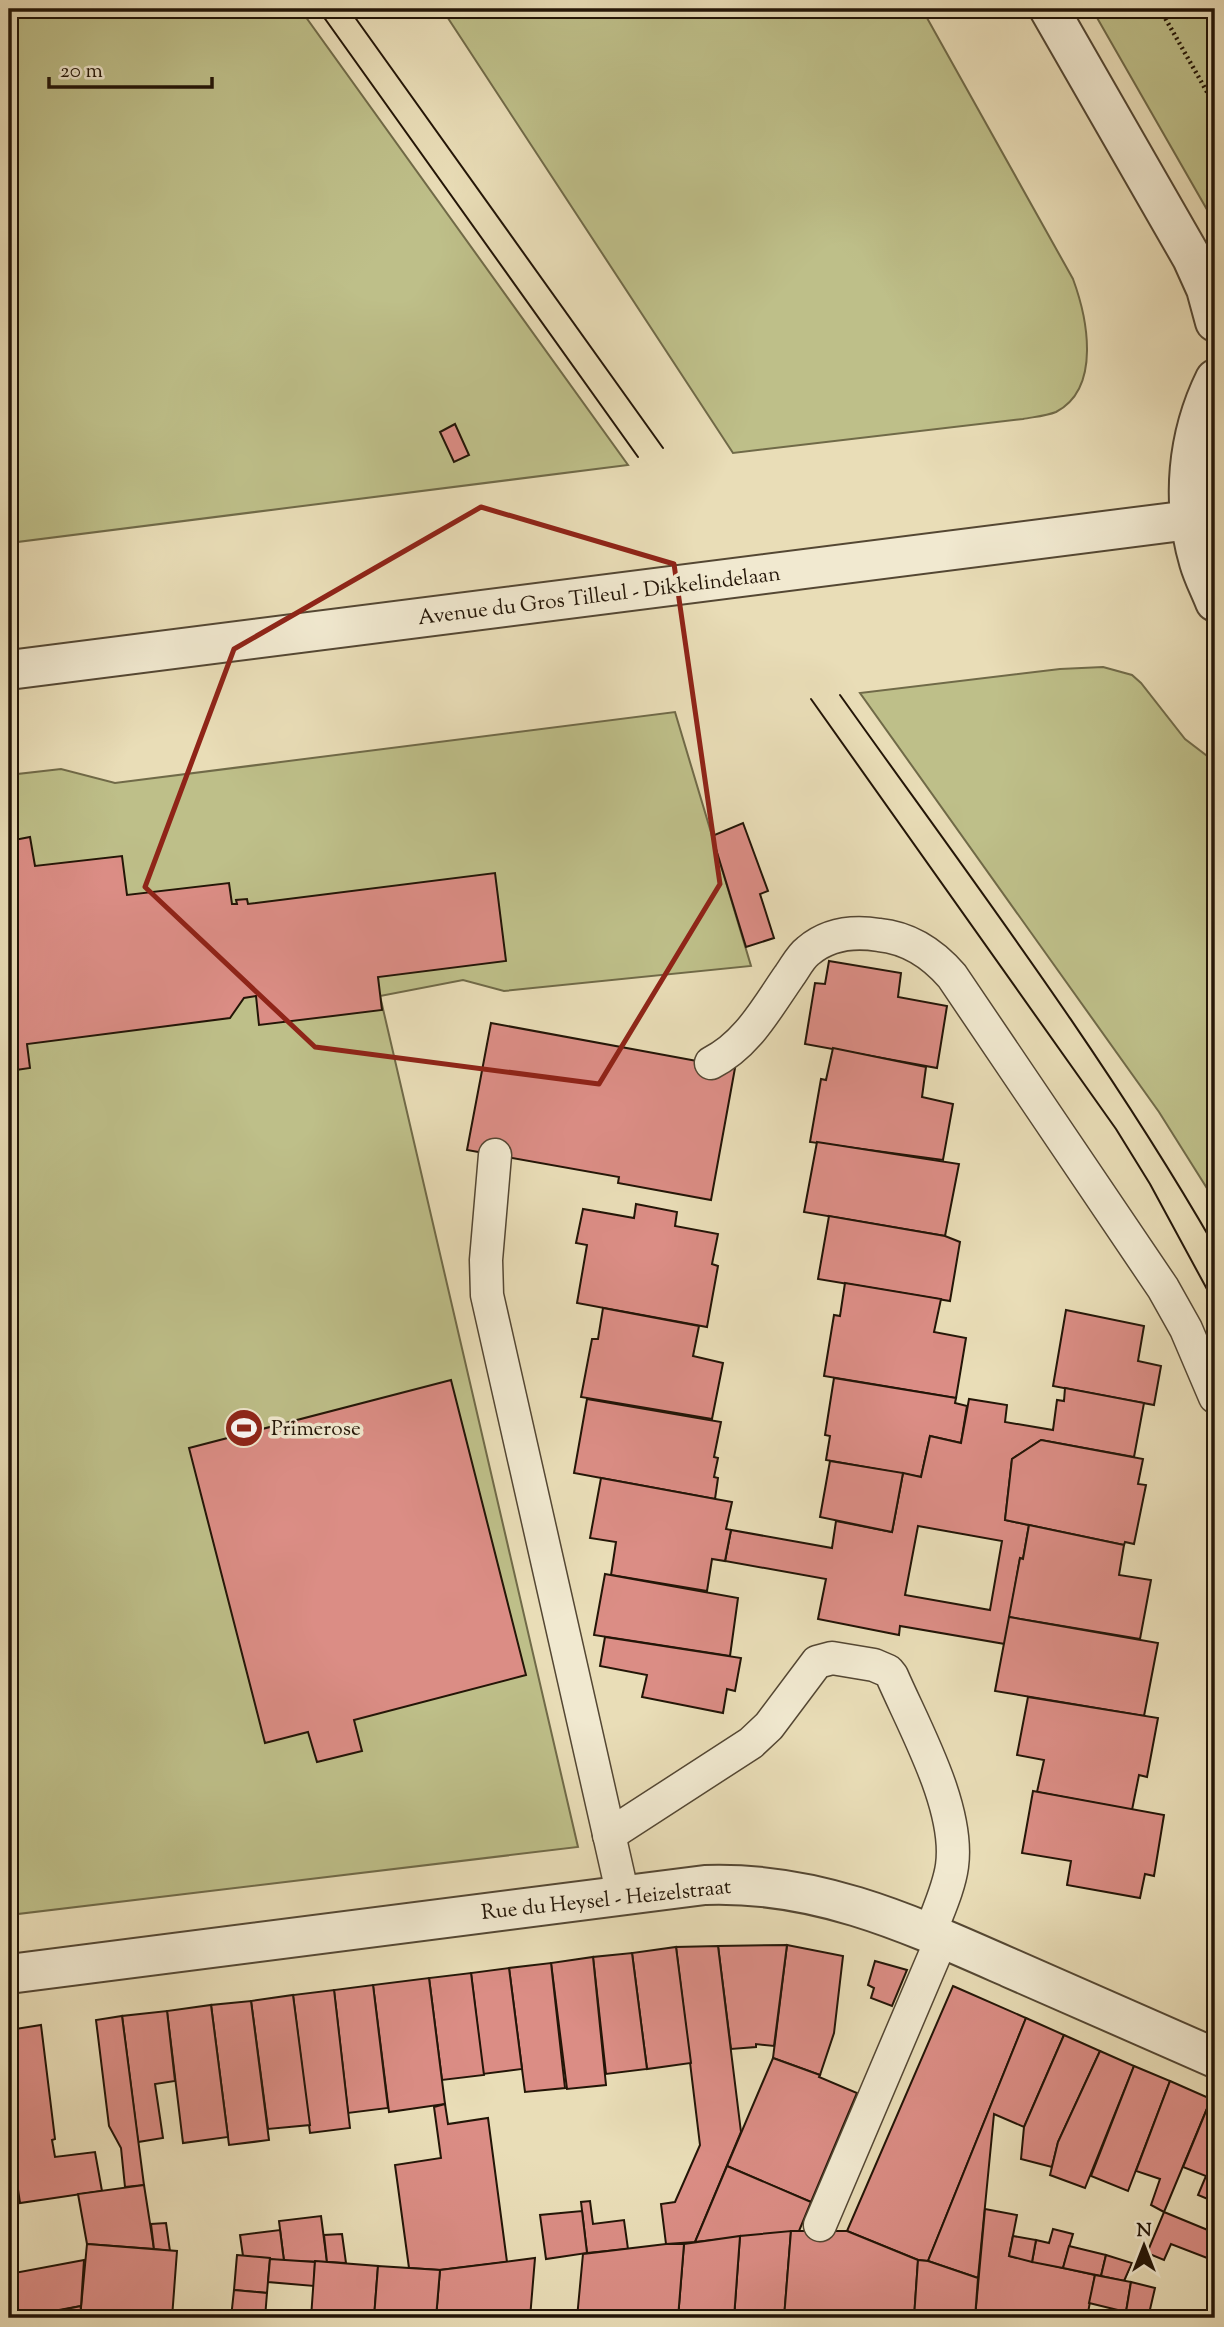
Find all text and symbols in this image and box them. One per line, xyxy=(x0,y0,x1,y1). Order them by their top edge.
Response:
scale bar xyxy=(49,46,212,90)
text: 20 m xyxy=(60,57,103,87)
street label: Avenue du Gros Tilleul - Dikkelindelaan xyxy=(416,560,782,634)
sports icon: Primerose xyxy=(223,1407,265,1449)
place label: Primerose xyxy=(271,1415,361,1445)
street label: Rue du Heysel - Heizelstraat xyxy=(480,1873,733,1929)
north arrow xyxy=(1108,2212,1178,2282)
text: N xyxy=(1136,2218,1152,2245)

